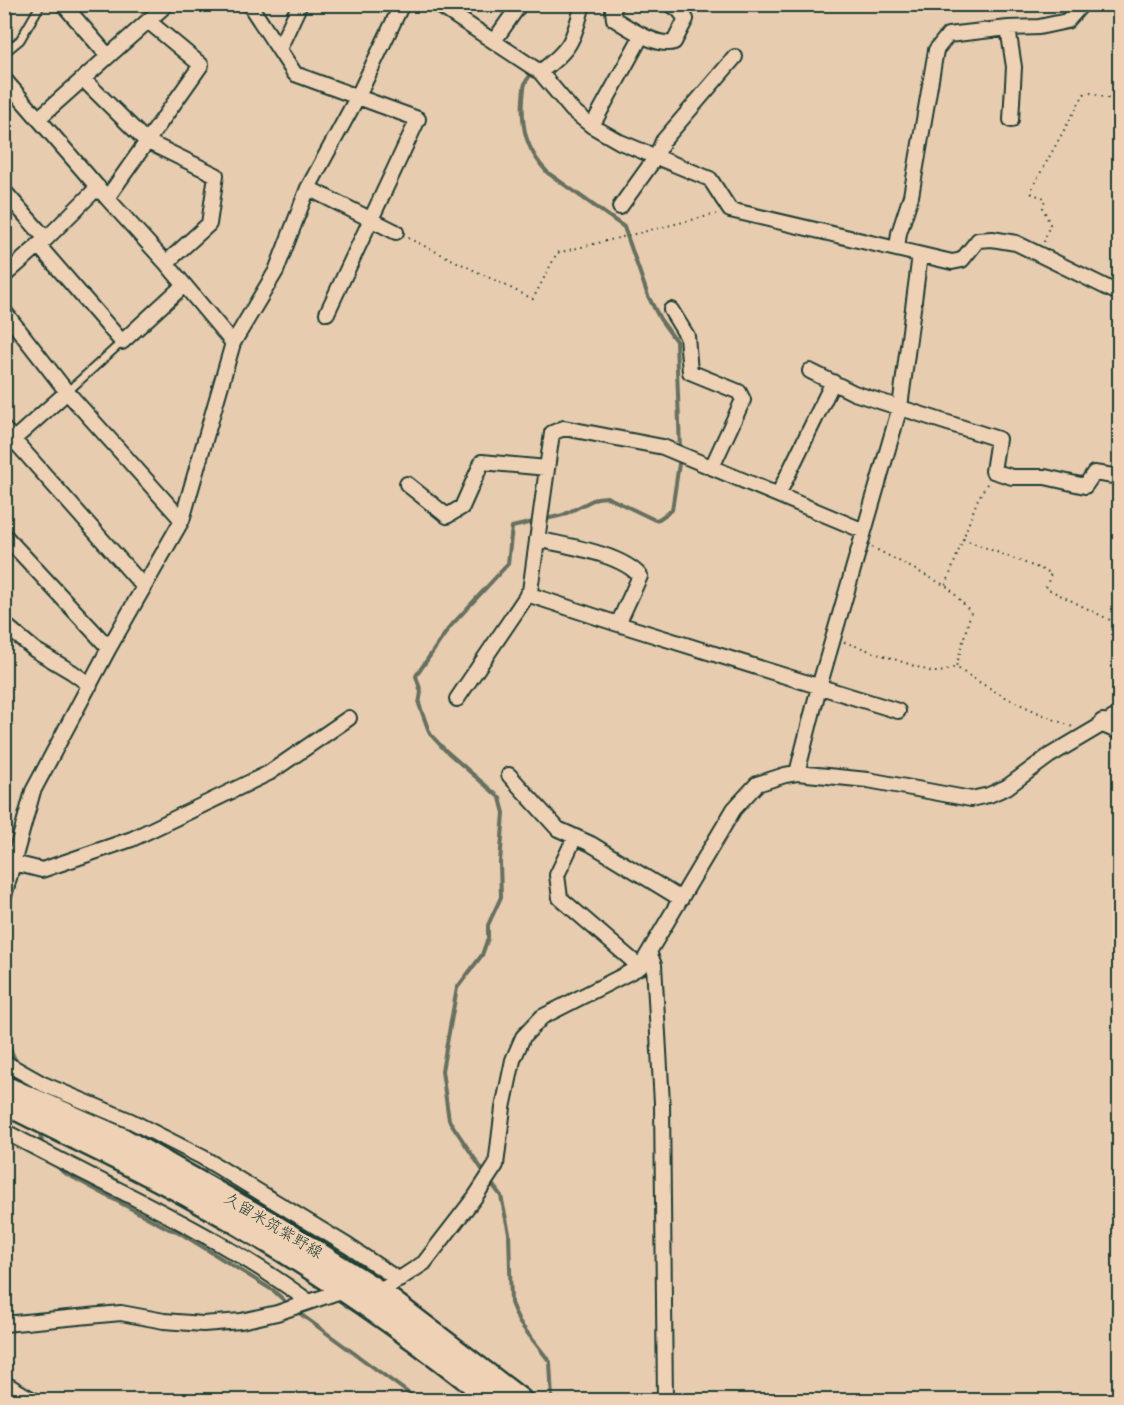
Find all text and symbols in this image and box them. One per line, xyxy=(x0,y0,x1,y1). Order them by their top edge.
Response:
street label: 久留米筑紫野線 xyxy=(219,1186,327,1266)

